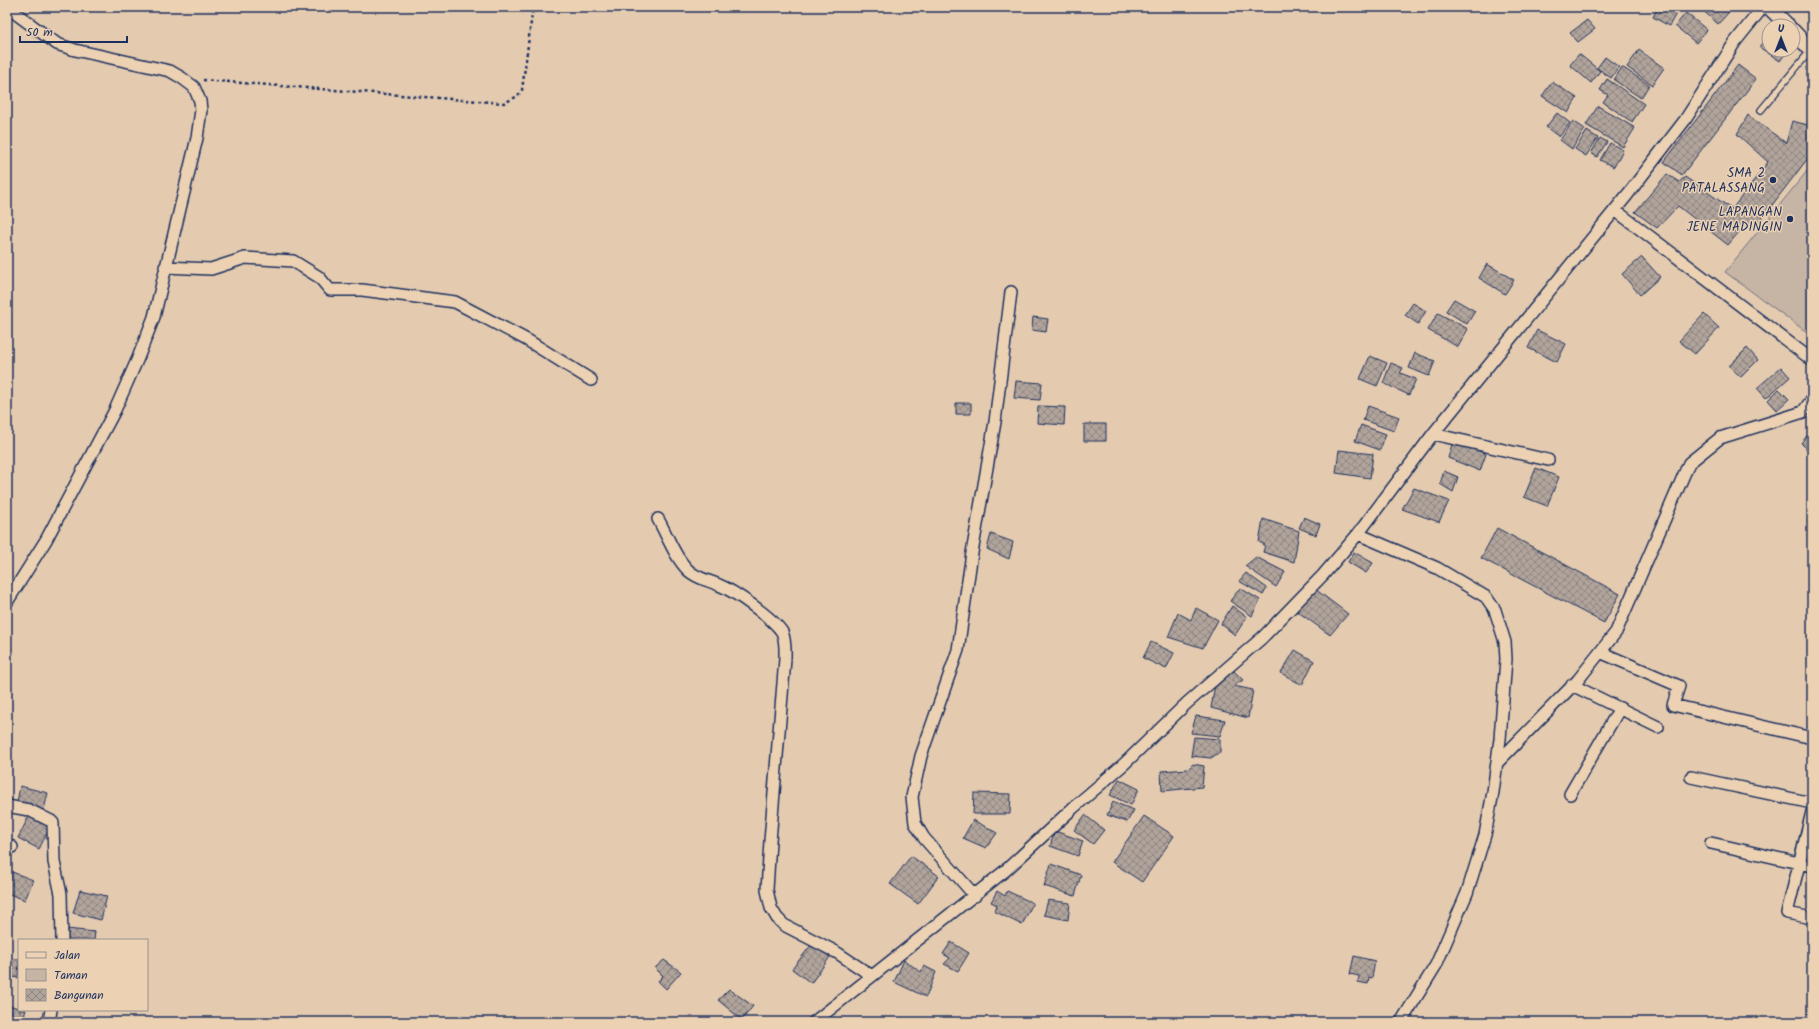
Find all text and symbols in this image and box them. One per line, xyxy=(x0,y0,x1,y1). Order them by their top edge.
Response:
scale bar xyxy=(20,18,127,44)
north arrow xyxy=(1761,18,1801,58)
text: U xyxy=(1778,20,1785,38)
text: 50 m xyxy=(26,23,53,42)
place label: SMA 2 PATALASSANG xyxy=(1682,163,1765,199)
marker: SMA 2 PATALASSANG xyxy=(1768,175,1778,185)
place label: LAPANGAN JENE MADINGIN xyxy=(1687,202,1782,238)
marker: LAPANGAN JENE MADINGIN xyxy=(1785,214,1795,224)
legend xyxy=(18,939,148,1011)
text: Jalan xyxy=(54,946,80,965)
text: Taman xyxy=(54,966,88,985)
text: Bangunan xyxy=(54,986,104,1005)

